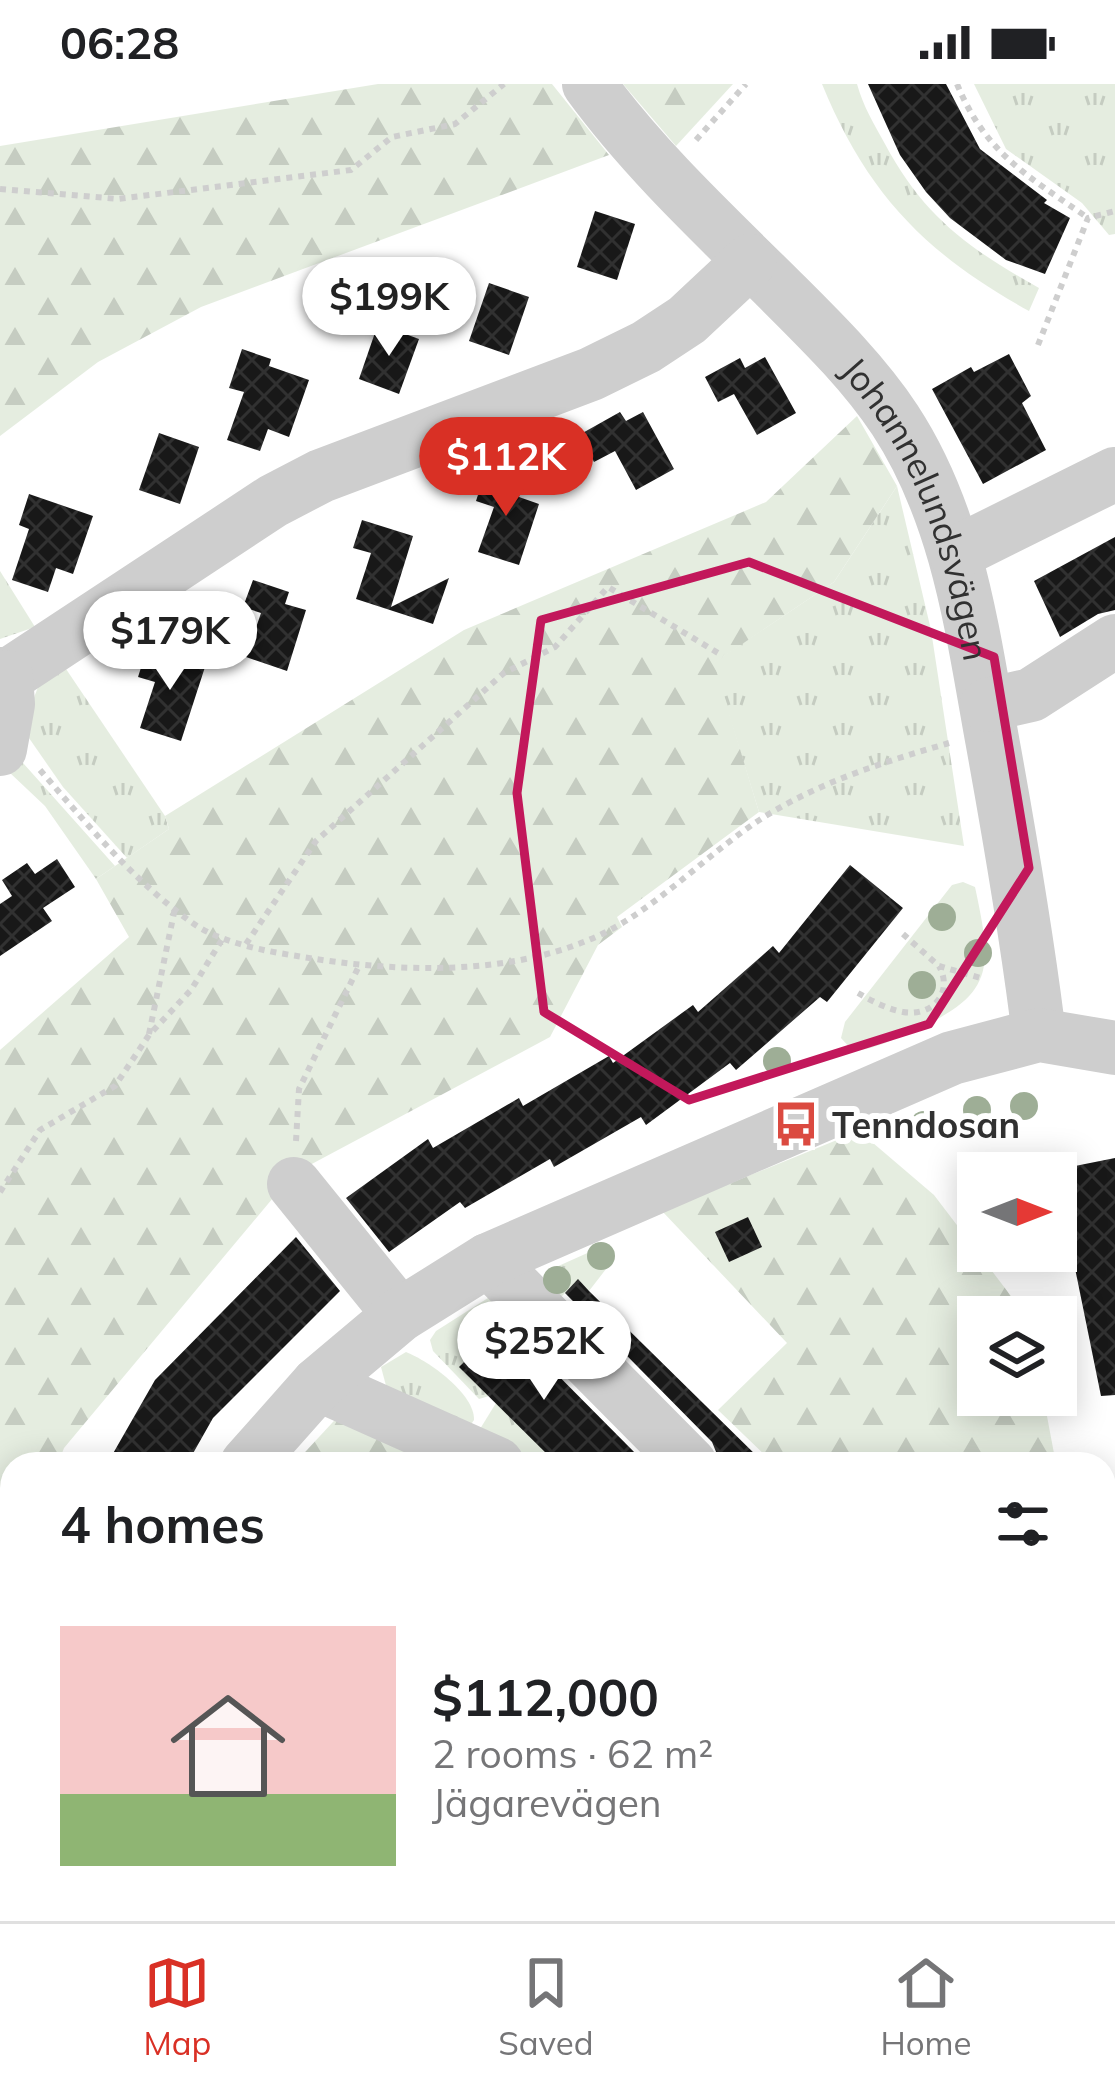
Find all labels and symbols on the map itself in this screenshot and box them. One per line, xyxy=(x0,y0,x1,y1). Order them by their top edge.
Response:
pin: $199K xyxy=(305,257,473,359)
street label: Johannelundsvägen xyxy=(833,347,1000,664)
pin: $112K xyxy=(422,417,590,519)
pin: $179K xyxy=(86,591,254,693)
bus stop icon: Tenndosan xyxy=(771,1099,821,1149)
place label: Tenndosan xyxy=(832,1102,1020,1147)
north arrow xyxy=(957,1152,1077,1272)
pin: $252K xyxy=(460,1301,628,1403)

